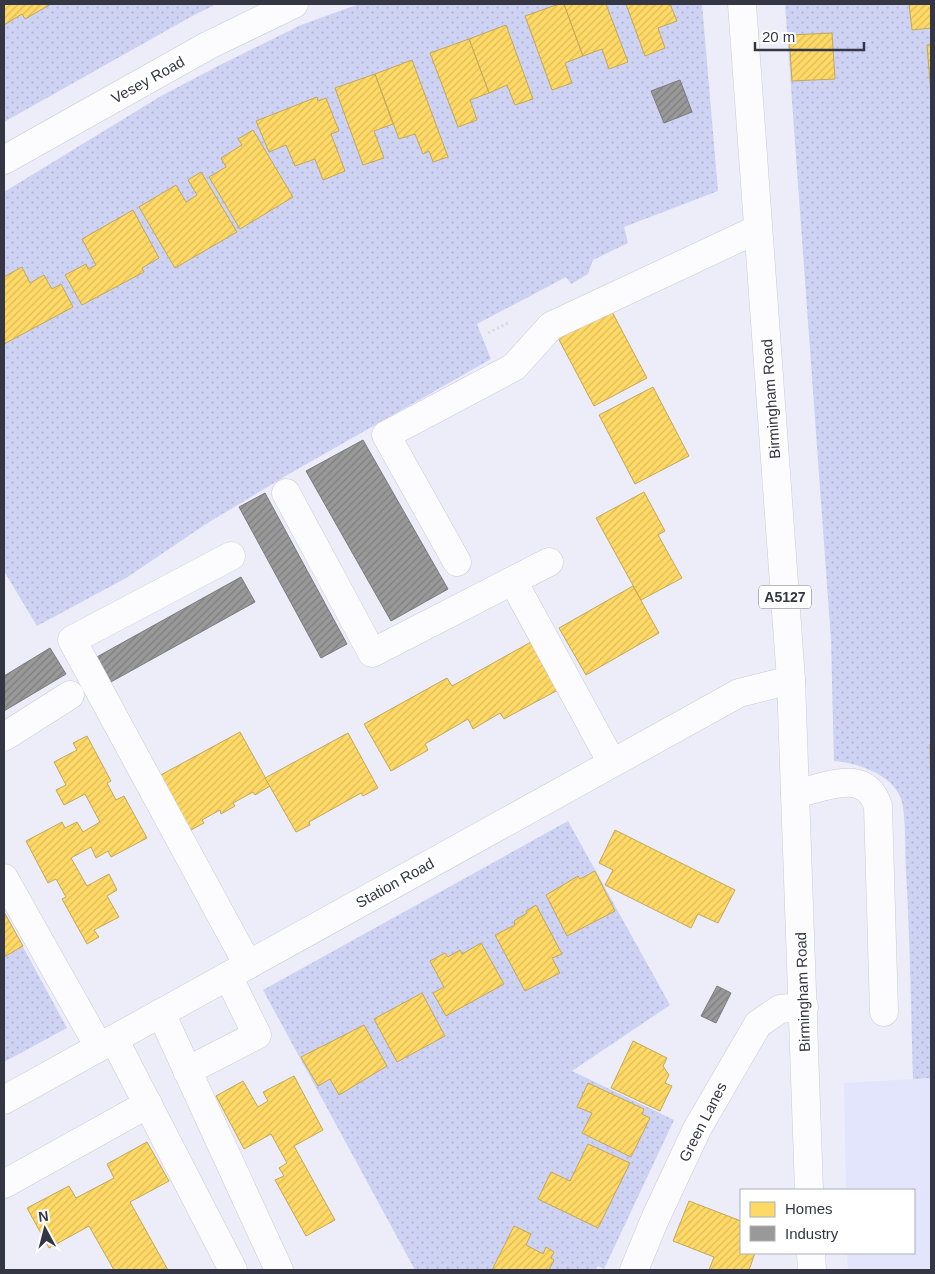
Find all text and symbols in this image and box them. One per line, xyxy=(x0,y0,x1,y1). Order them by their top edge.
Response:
scale bar xyxy=(755,20,864,52)
text: 20 m xyxy=(762,28,795,45)
street label: Vesey Road xyxy=(108,53,187,107)
street label: Birmingham Road xyxy=(758,339,783,460)
road number: A5127 xyxy=(759,586,811,608)
street label: Station Road xyxy=(353,854,437,911)
street label: Birmingham Road xyxy=(792,932,813,1052)
street label: Green Lanes xyxy=(675,1079,730,1164)
legend xyxy=(740,1189,915,1254)
text: Homes xyxy=(785,1200,833,1217)
north arrow xyxy=(20,1204,70,1254)
text: N xyxy=(37,1208,49,1225)
text: Industry xyxy=(785,1225,839,1242)

